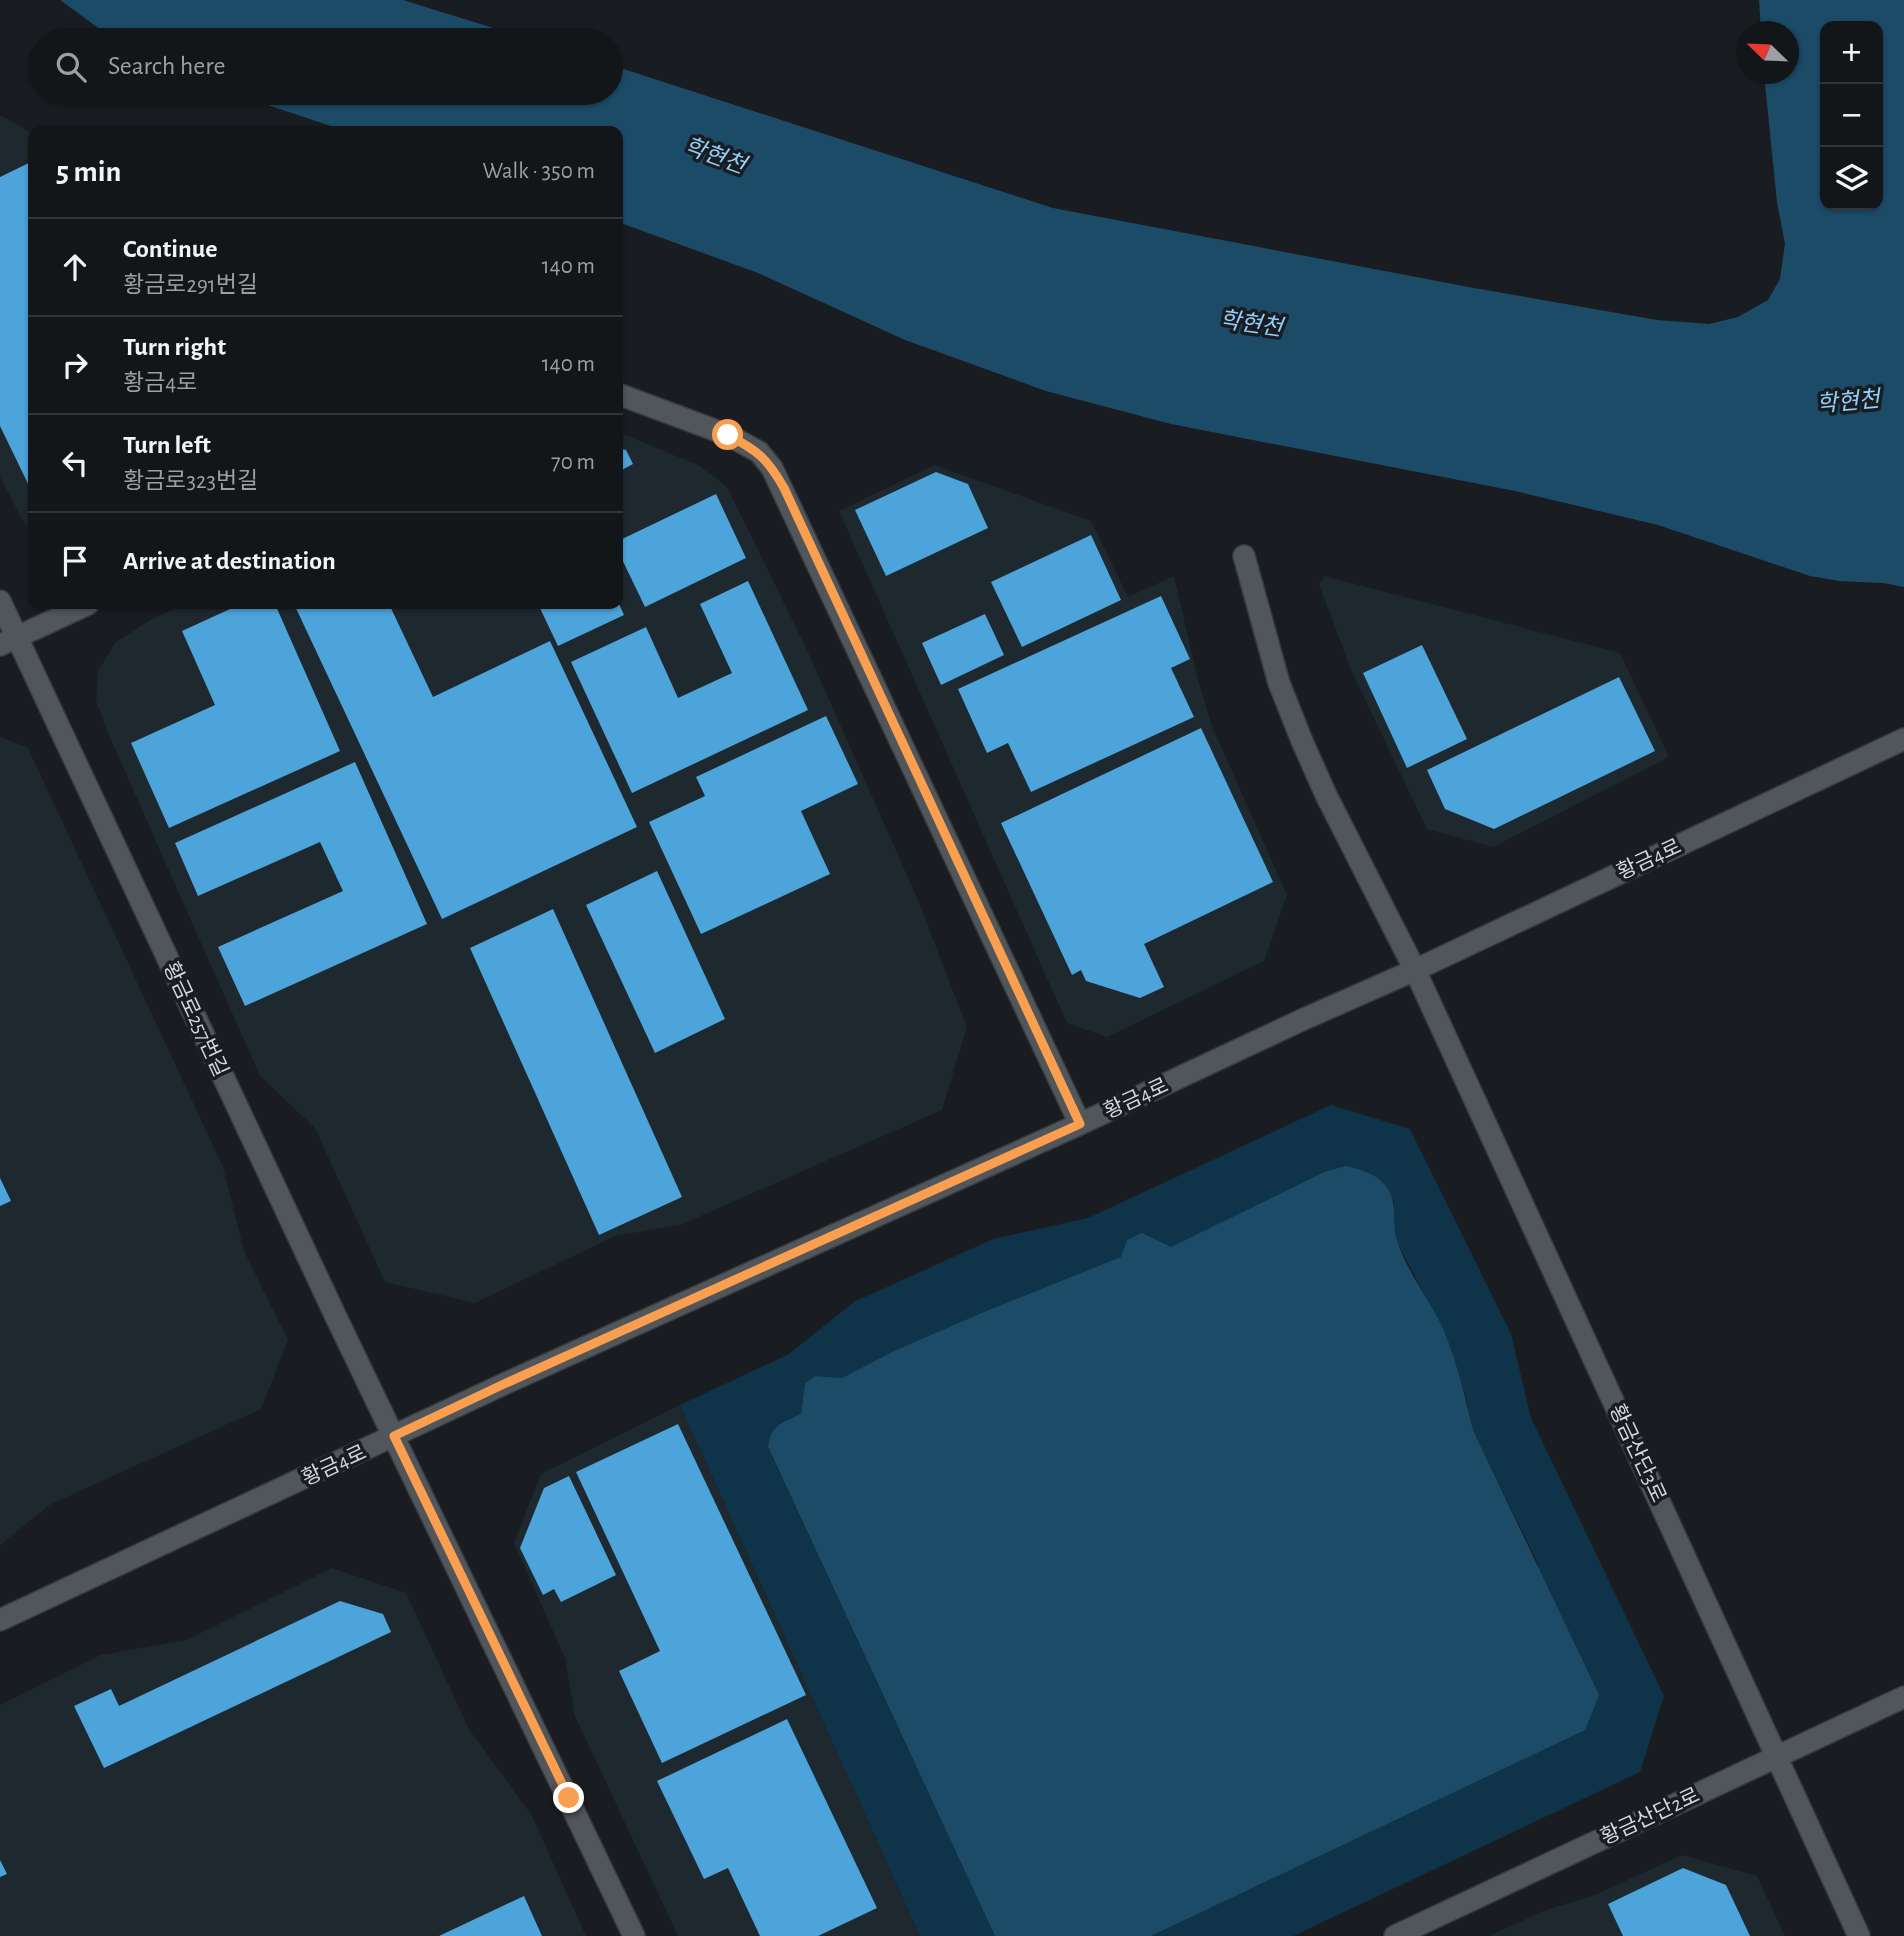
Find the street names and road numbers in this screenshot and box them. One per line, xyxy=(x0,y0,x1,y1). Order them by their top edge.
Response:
street label: 황금4로 xyxy=(1614,835,1684,883)
street label: 황금로257번길 xyxy=(160,958,232,1080)
street label: 황금4로 xyxy=(1101,1074,1171,1122)
street label: 황금산단3로 xyxy=(1606,1401,1670,1505)
street label: 황금4로 xyxy=(299,1441,369,1489)
street label: 황금산단2로 xyxy=(1597,1784,1703,1848)

